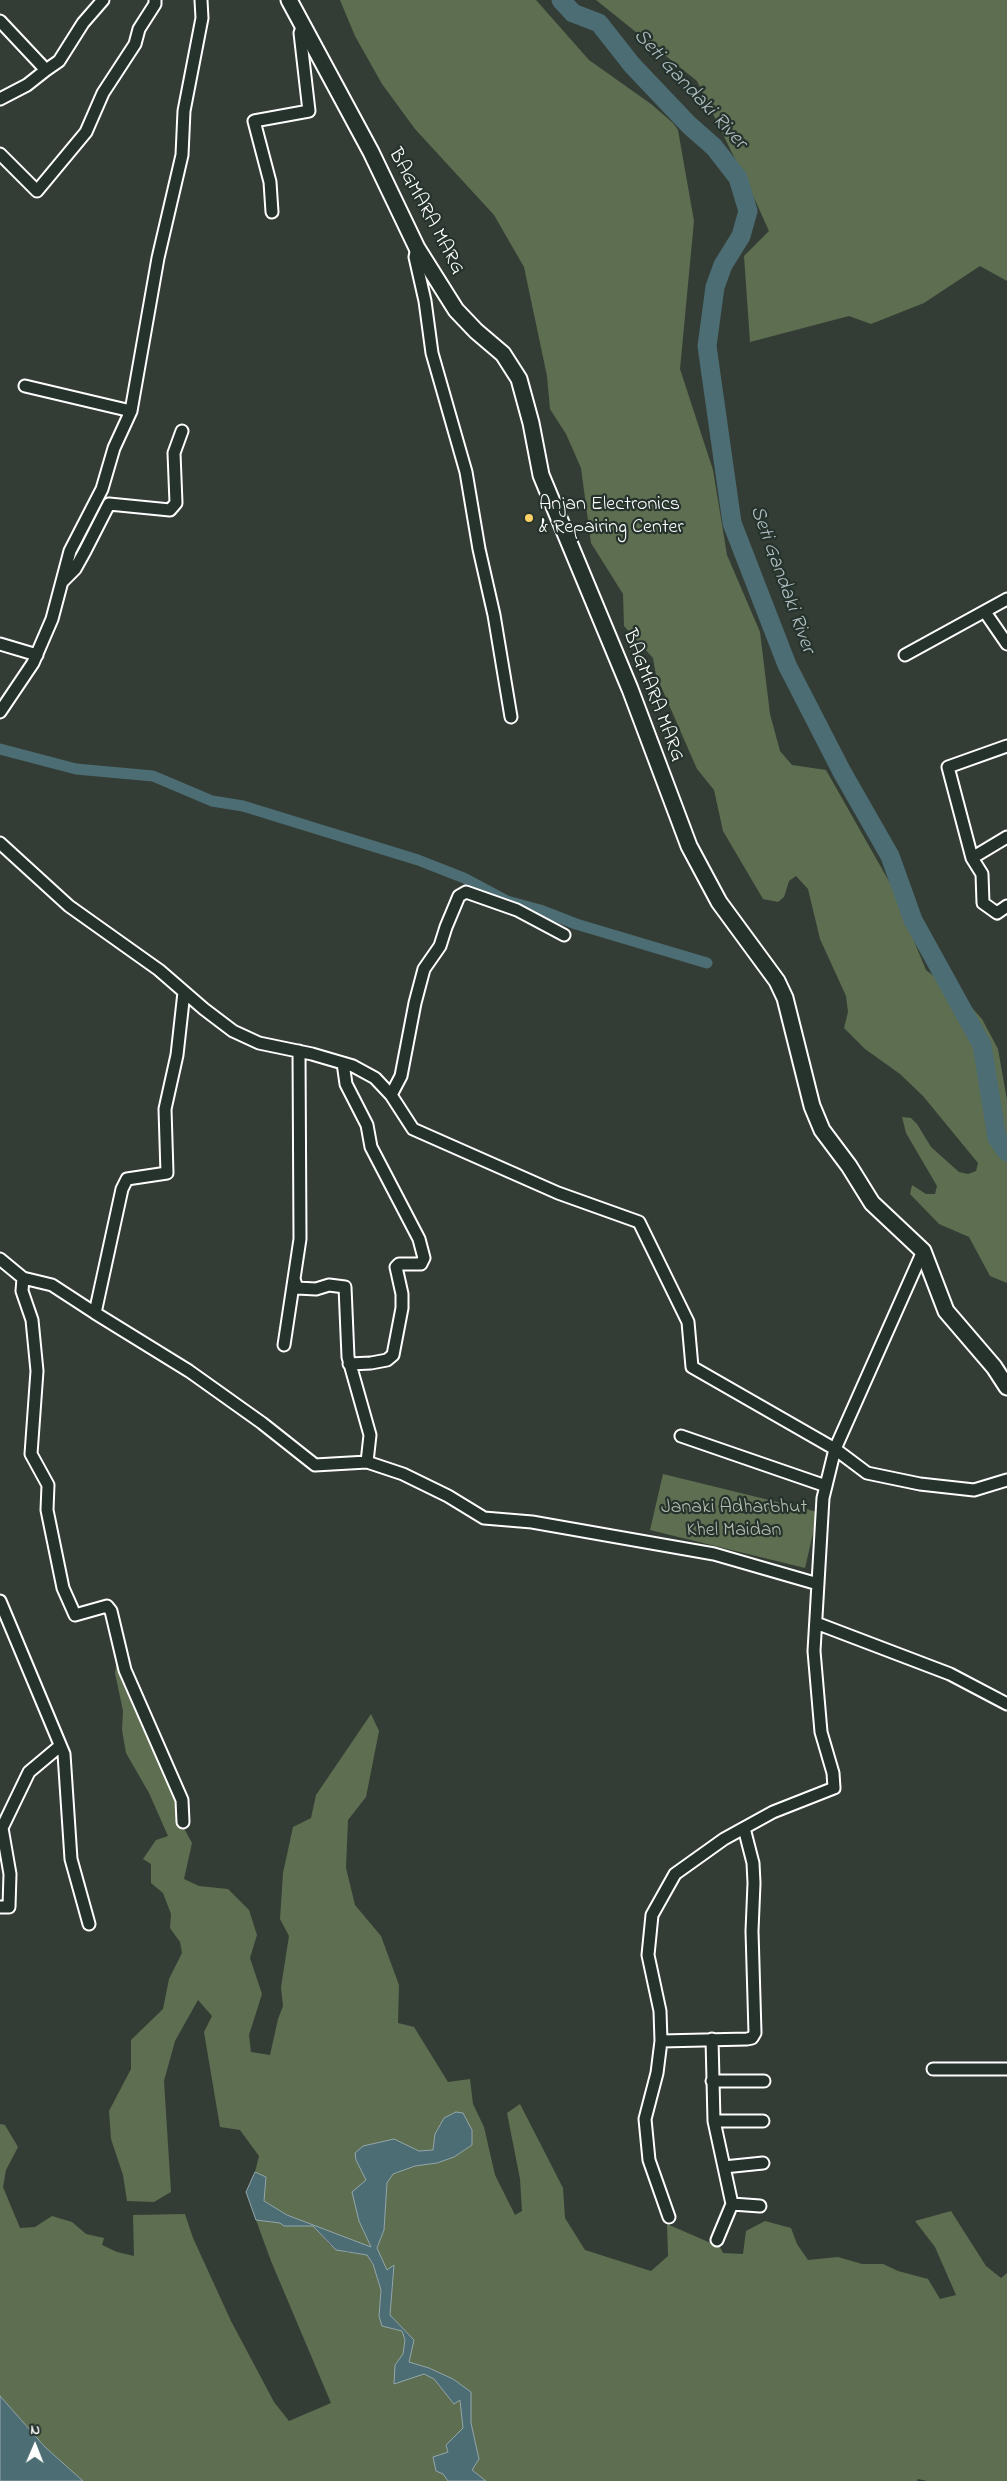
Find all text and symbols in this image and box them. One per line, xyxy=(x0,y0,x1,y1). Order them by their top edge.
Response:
water label: Seti Gandaki River xyxy=(627,25,751,155)
street label: BAGMARA MARG xyxy=(382,145,468,279)
place label: Anjan Electronics & Repairing Center xyxy=(539,494,684,541)
water label: Seti Gandaki River xyxy=(743,503,819,657)
marker: Anjan Electronics & Repairing Center xyxy=(523,512,535,524)
street label: BAGMARA MARG xyxy=(616,627,688,765)
park label: Janaki Adharbhut Khel Maidan xyxy=(661,1497,807,1544)
text: N xyxy=(30,2420,40,2441)
north arrow xyxy=(10,2421,60,2471)

